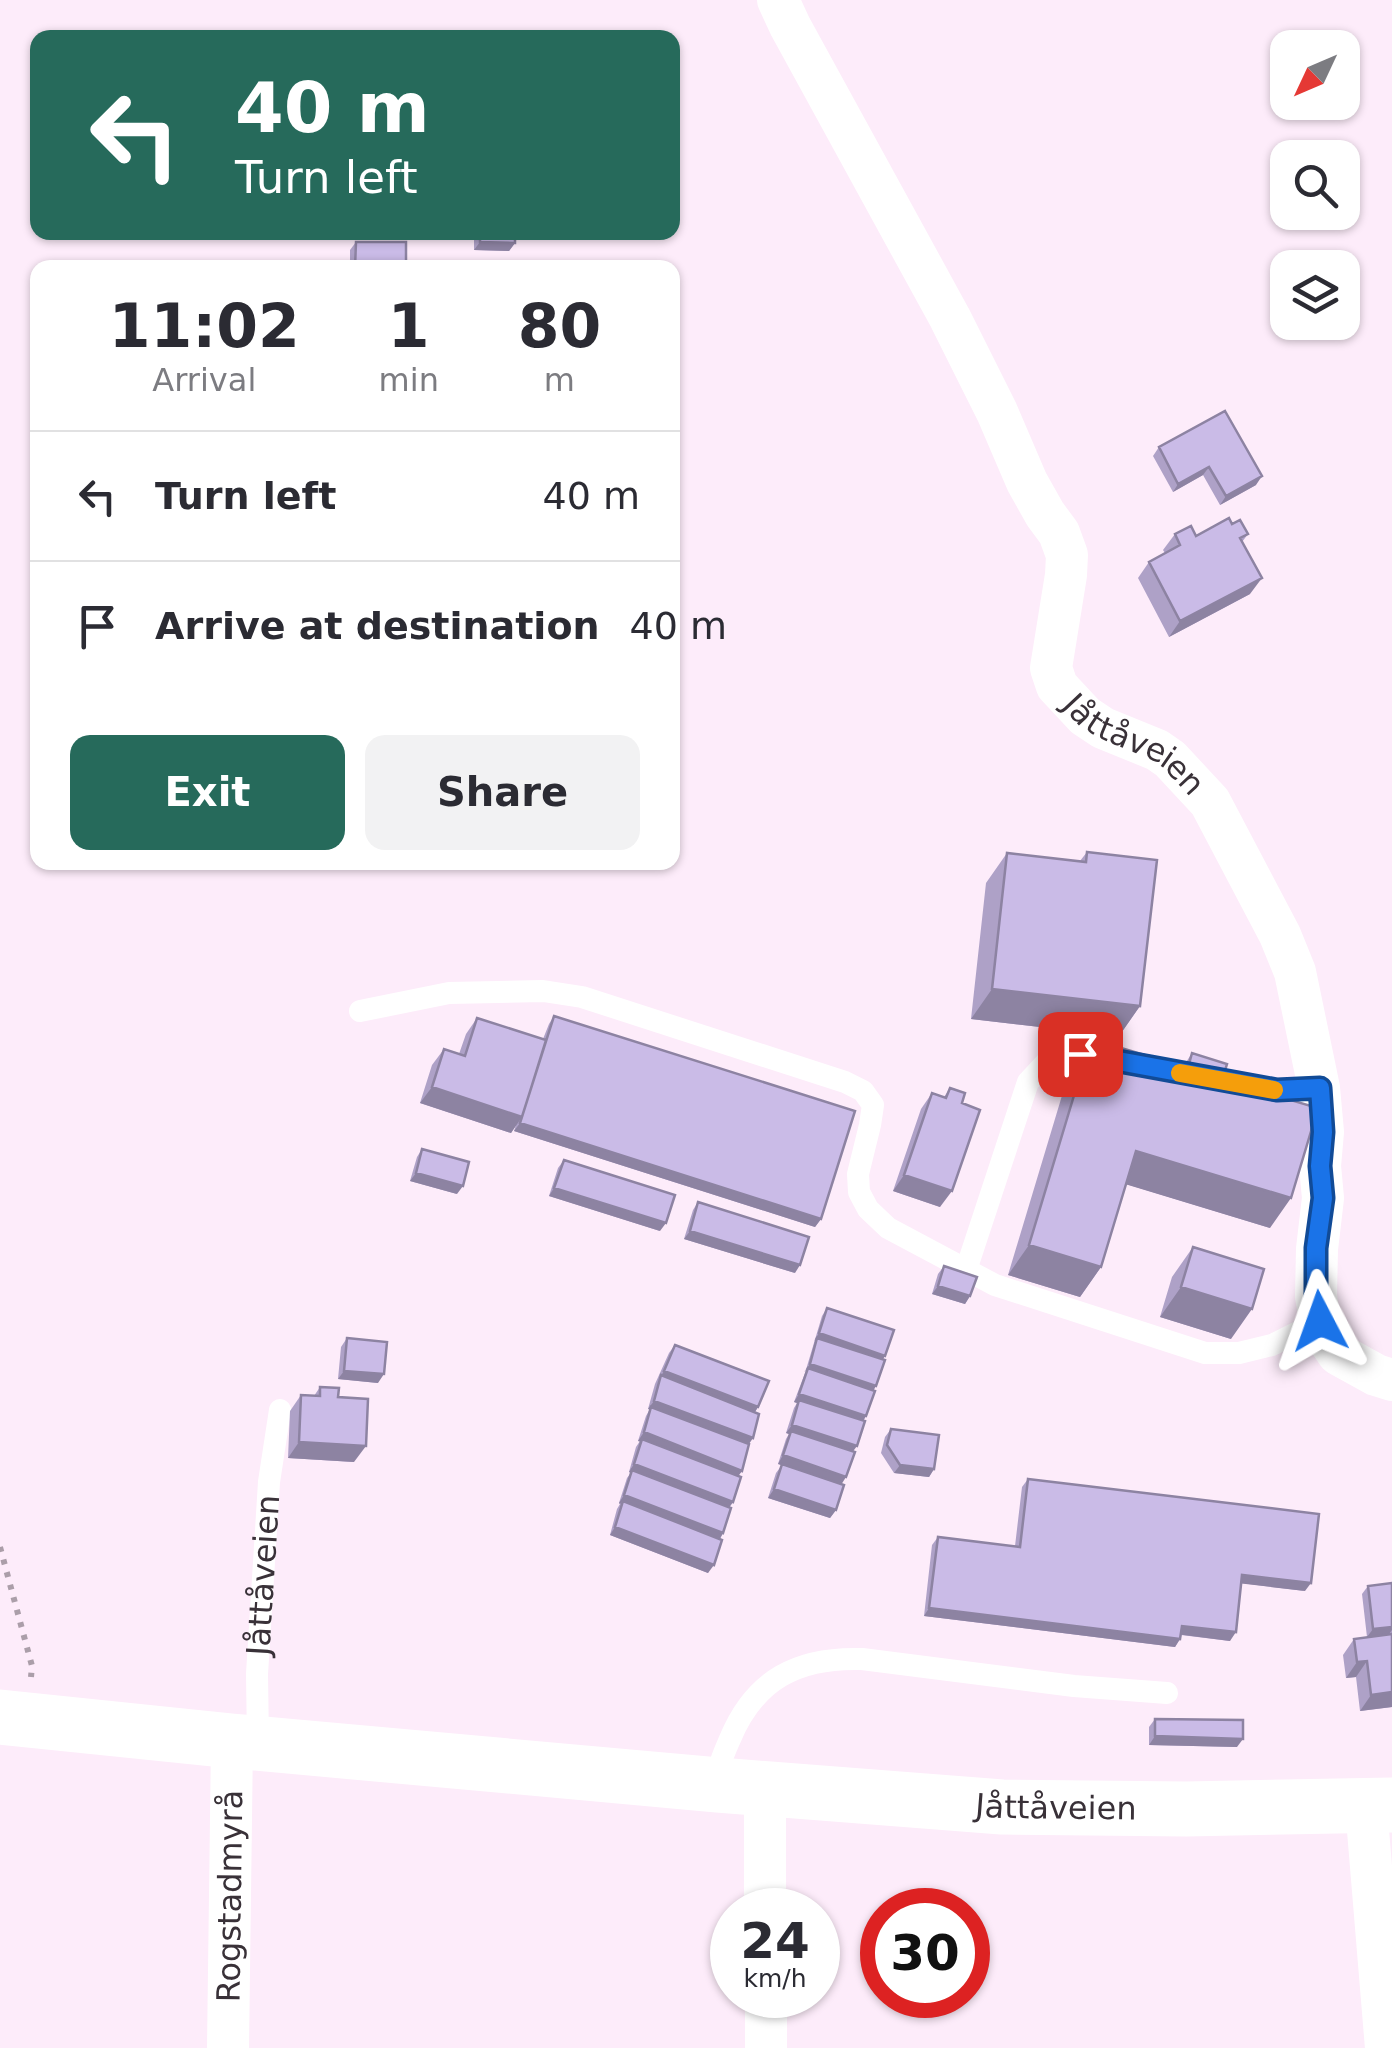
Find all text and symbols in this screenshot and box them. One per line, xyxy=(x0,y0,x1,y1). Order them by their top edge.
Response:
north arrow xyxy=(1270,30,1360,120)
map controls xyxy=(1270,30,1360,340)
text: 40 m xyxy=(235,67,430,149)
icon: left xyxy=(70,70,200,200)
button: search xyxy=(1270,140,1360,230)
text: Turn left xyxy=(235,151,418,204)
button: layers xyxy=(1270,250,1360,340)
text: 11:02 xyxy=(109,291,300,361)
text: 1 xyxy=(388,291,430,361)
text: 80 xyxy=(518,291,601,361)
text: Arrival xyxy=(152,361,256,399)
text: min xyxy=(379,361,439,399)
text: m xyxy=(544,361,575,399)
icon: left xyxy=(70,469,125,524)
text: Turn left xyxy=(155,474,336,518)
text: 40 m xyxy=(543,474,640,518)
icon: arrive xyxy=(70,599,125,654)
text: Arrive at destination xyxy=(155,604,600,648)
text: 40 m xyxy=(630,604,727,648)
street label: Jåttåveien xyxy=(1054,684,1213,803)
button: Exit xyxy=(70,735,345,850)
button: Share xyxy=(365,735,640,850)
pin xyxy=(1038,1012,1123,1097)
icon: arrive xyxy=(1053,1027,1108,1082)
position arrow xyxy=(1268,1269,1372,1373)
street label: Jåttåveien xyxy=(239,1494,287,1659)
street label: Jåttåveien xyxy=(972,1786,1137,1827)
street label: Rogstadmyrå xyxy=(210,1789,250,2003)
speed limit sign: 30 xyxy=(860,1888,990,2018)
text: 24 xyxy=(740,1912,810,1970)
text: km/h xyxy=(743,1964,807,1993)

